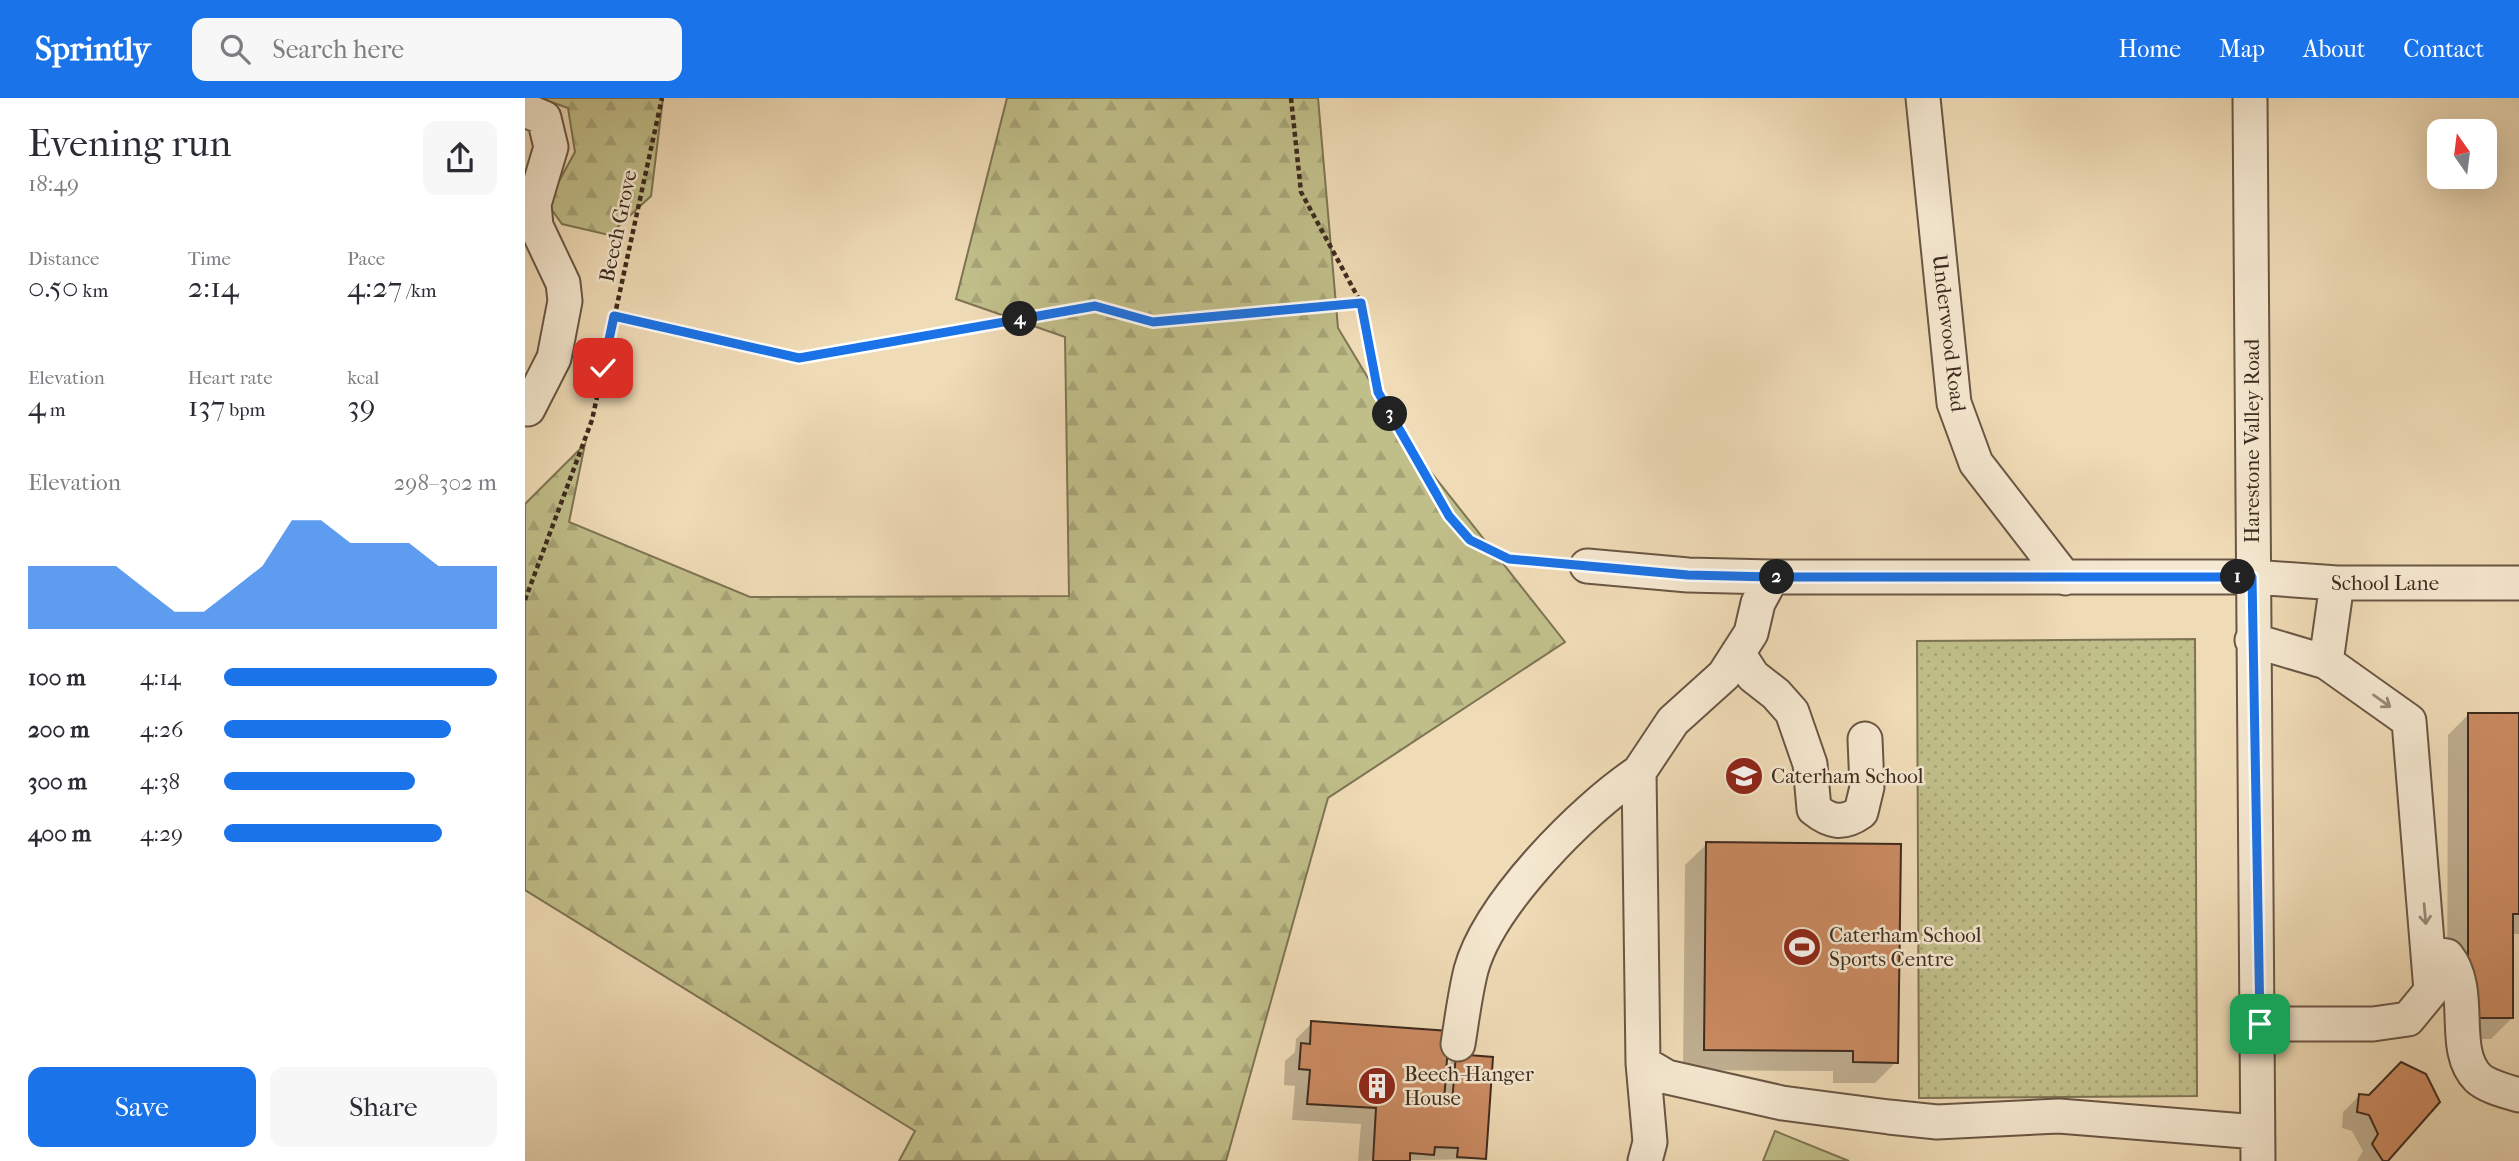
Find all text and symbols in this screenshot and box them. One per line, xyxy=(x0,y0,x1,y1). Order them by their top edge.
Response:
search box xyxy=(192,18,682,81)
text: Sprintly xyxy=(35,30,150,69)
icon: search xyxy=(216,30,254,68)
text: Search here xyxy=(272,34,404,65)
text: Home xyxy=(2119,35,2181,63)
text: Map xyxy=(2219,35,2265,63)
text: About xyxy=(2303,35,2365,63)
text: Contact xyxy=(2403,35,2484,63)
north arrow xyxy=(2427,119,2497,189)
map controls xyxy=(2427,119,2497,189)
text: Evening run xyxy=(28,121,231,166)
button: share xyxy=(423,121,497,195)
street label: Beech Grove xyxy=(594,168,642,284)
text: 18:49 xyxy=(28,170,79,197)
text: Distance xyxy=(28,248,99,270)
text: Time xyxy=(188,248,231,270)
text: Pace xyxy=(347,248,385,270)
street label: Underwood Road xyxy=(1927,253,1971,414)
text: 0.50 xyxy=(28,270,79,305)
text: 2:14 xyxy=(188,270,239,305)
text: 4:27 xyxy=(347,270,402,305)
text: km xyxy=(79,280,108,302)
text: /km xyxy=(402,280,437,302)
pin: 4 xyxy=(1002,302,1037,336)
text: 4 xyxy=(1014,307,1025,329)
pin xyxy=(573,338,633,398)
street label: Harestone Valley Road xyxy=(2240,338,2264,543)
icon: check xyxy=(584,349,622,387)
text: Elevation xyxy=(28,367,105,389)
text: Heart rate xyxy=(188,367,273,389)
text: kcal xyxy=(347,367,379,389)
text: 4 xyxy=(28,389,46,424)
text: 137 xyxy=(188,389,225,424)
text: 39 xyxy=(347,389,375,424)
pin: 3 xyxy=(1373,396,1407,432)
text: m xyxy=(46,399,66,421)
text: bpm xyxy=(225,399,265,421)
text: 3 xyxy=(1386,402,1393,424)
text: Elevation xyxy=(28,469,121,496)
text: 298–302 m xyxy=(394,469,497,496)
pin: 2 xyxy=(1759,560,1795,594)
pin: 1 xyxy=(2221,560,2255,594)
text: 2 xyxy=(1772,565,1781,587)
text: 1 xyxy=(2234,565,2241,587)
street label: School Lane xyxy=(2331,571,2439,595)
text: 100 m xyxy=(28,664,86,691)
text: 4:14 xyxy=(140,664,181,691)
one-way arrow xyxy=(2372,694,2391,708)
text: 200 m xyxy=(28,716,89,743)
text: 4:26 xyxy=(140,716,183,743)
school or university icon: Caterham School xyxy=(1723,755,1765,797)
place label: Caterham School xyxy=(1771,764,1924,788)
text: 300 m xyxy=(28,768,87,795)
text: 4:38 xyxy=(140,768,180,795)
text: 400 m xyxy=(28,820,91,847)
text: 4:29 xyxy=(140,820,183,847)
one-way arrow xyxy=(2419,902,2432,925)
place label: Caterham School Sports Centre xyxy=(1829,923,1982,971)
sports icon: Caterham School Sports Centre xyxy=(1781,926,1823,968)
pin xyxy=(2230,994,2290,1054)
icon: arrive xyxy=(2241,1005,2279,1043)
place label: Beech-Hanger House xyxy=(1404,1062,1534,1110)
building icon: Beech-Hanger House xyxy=(1356,1065,1398,1107)
button: Save xyxy=(28,1067,256,1147)
button: Share xyxy=(270,1067,497,1147)

